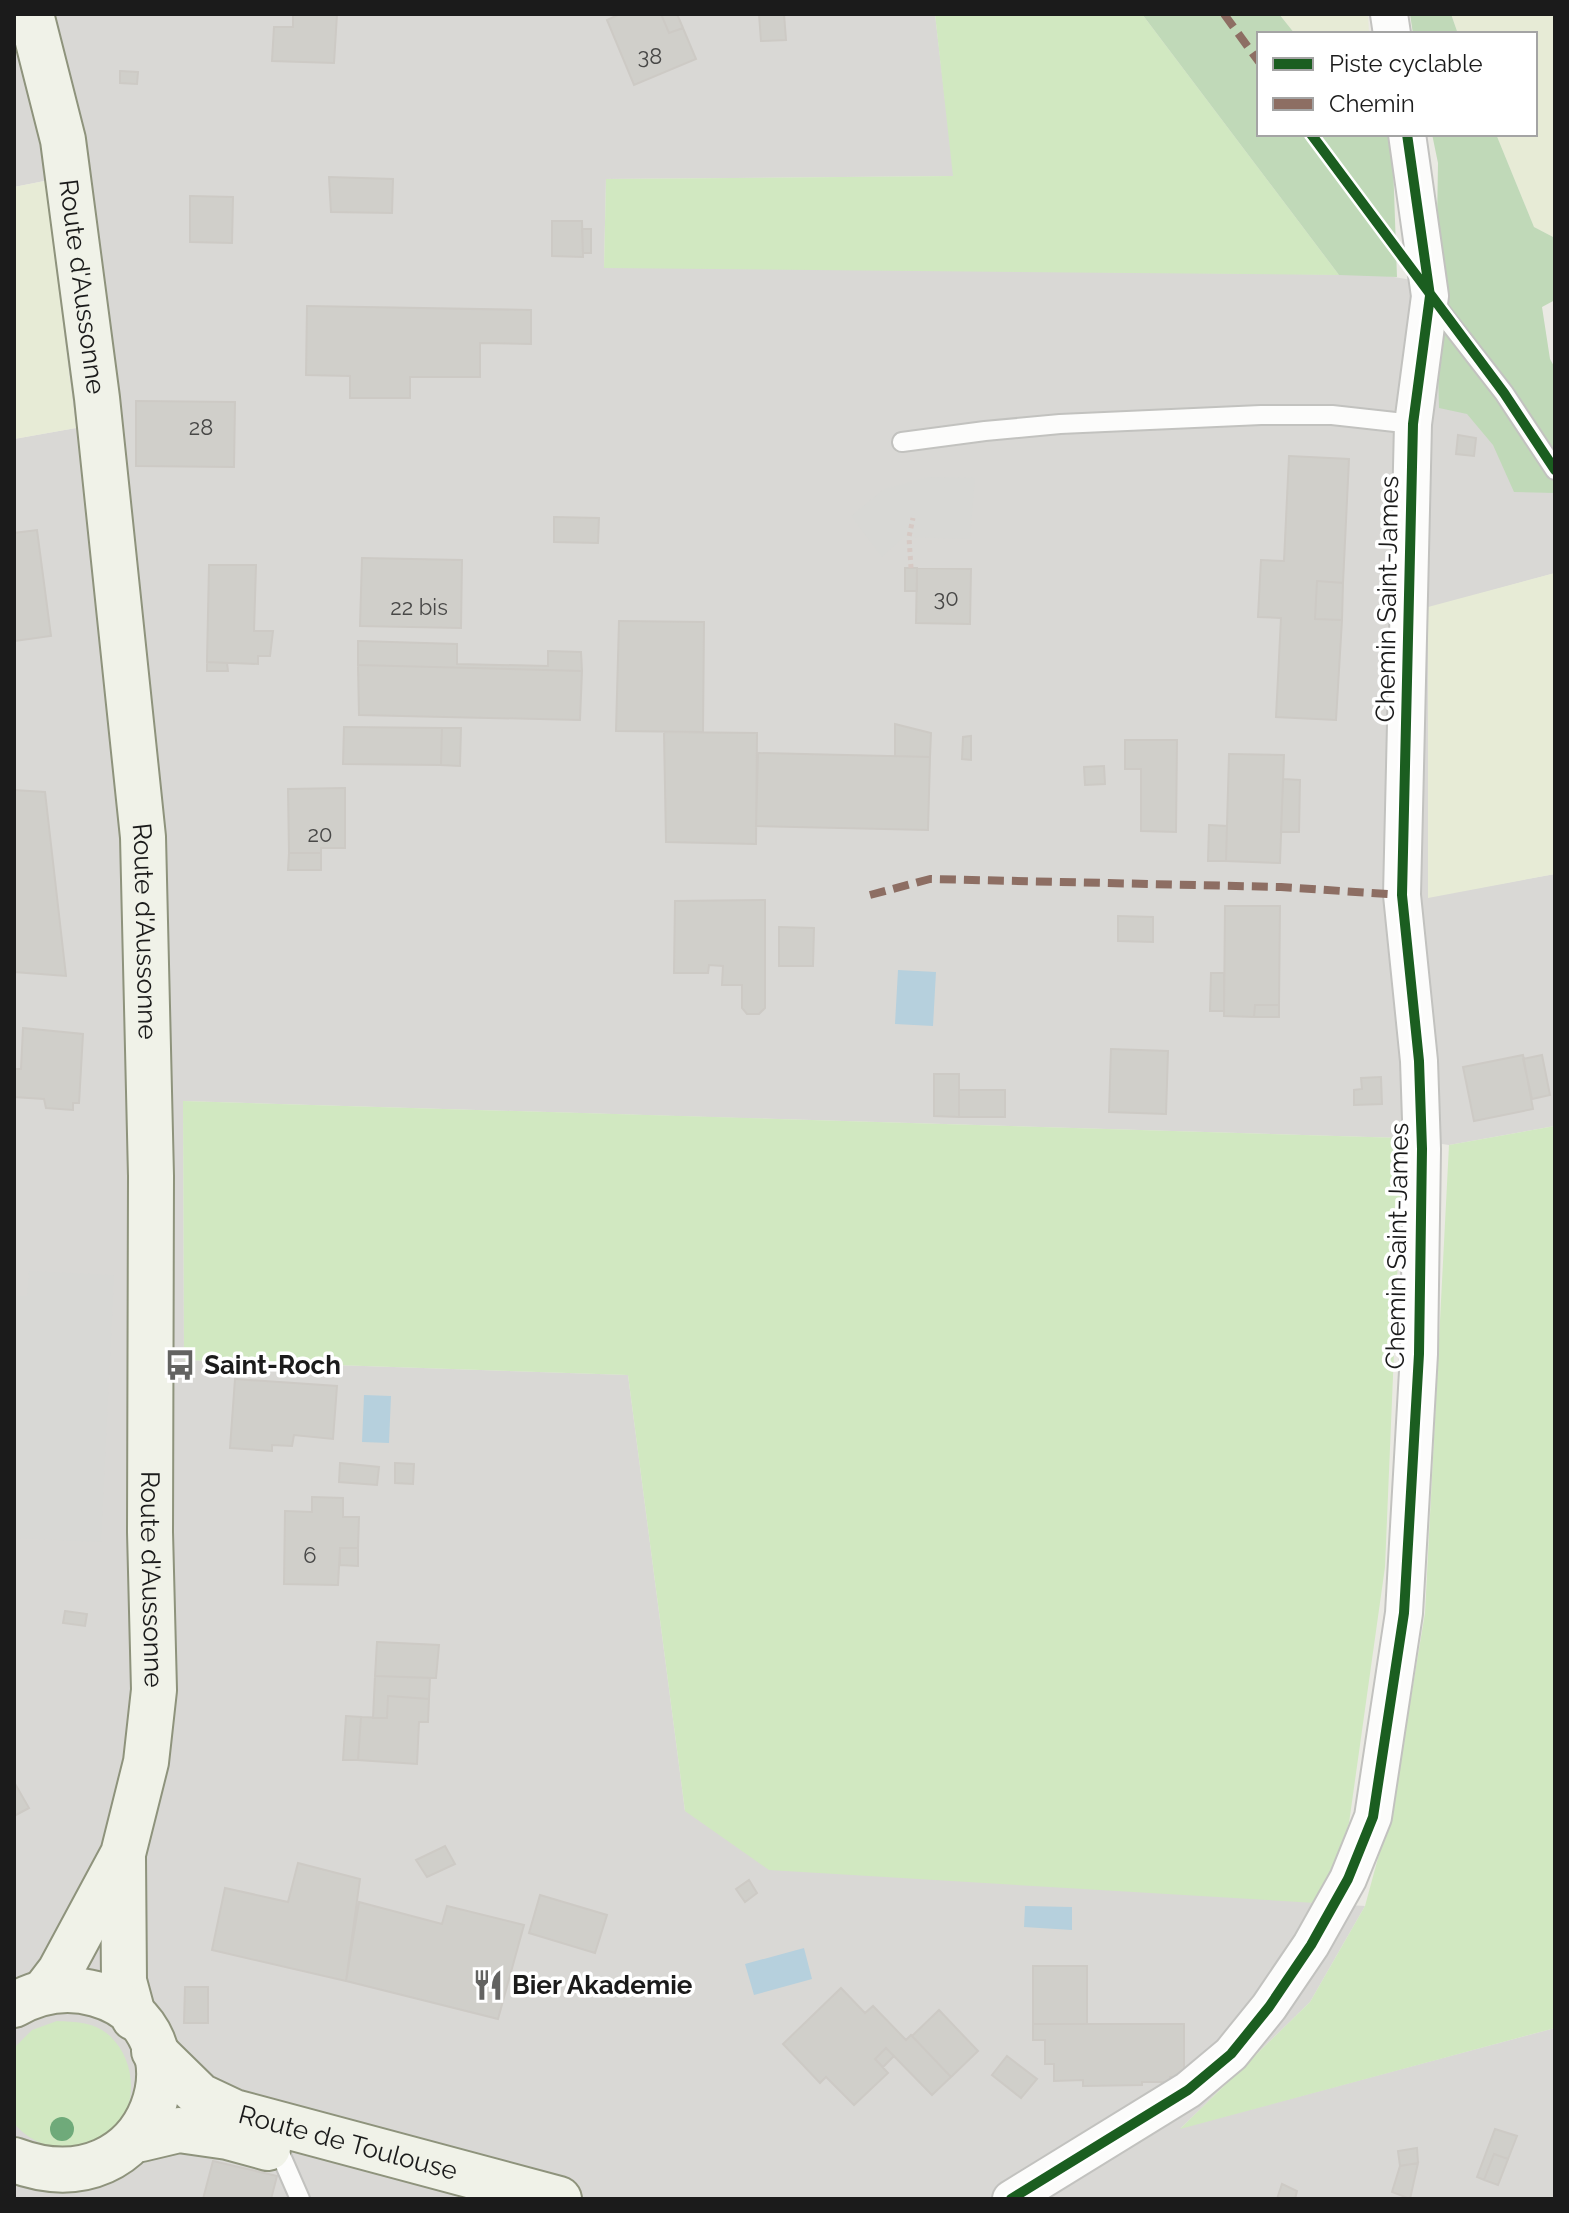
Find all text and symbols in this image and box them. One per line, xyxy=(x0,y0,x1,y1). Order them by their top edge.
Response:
legend xyxy=(1257,32,1537,136)
house number: 38 xyxy=(638,43,662,69)
text: Piste cyclable xyxy=(1329,49,1483,78)
text: Chemin xyxy=(1329,89,1415,118)
street label: Route d'Aussonne xyxy=(53,177,111,396)
house number: 28 xyxy=(189,414,213,440)
street label: Chemin Saint-James xyxy=(1370,475,1404,723)
house number: 30 xyxy=(933,585,959,611)
house number: 22 bis xyxy=(390,594,448,620)
house number: 20 xyxy=(308,821,332,847)
street label: Route d'Aussonne xyxy=(127,822,163,1040)
street label: Chemin Saint-James xyxy=(1380,1122,1414,1370)
bus stop icon: Saint-Roch xyxy=(163,1348,197,1382)
place label: Saint-Roch xyxy=(204,1350,341,1380)
street label: Route d'Aussonne xyxy=(135,1471,169,1688)
house number: 6 xyxy=(303,1542,317,1568)
restaurant icon: Bier Akademie xyxy=(471,1968,505,2002)
place label: Bier Akademie xyxy=(512,1970,693,2000)
street label: Route de Toulouse xyxy=(236,2099,461,2186)

